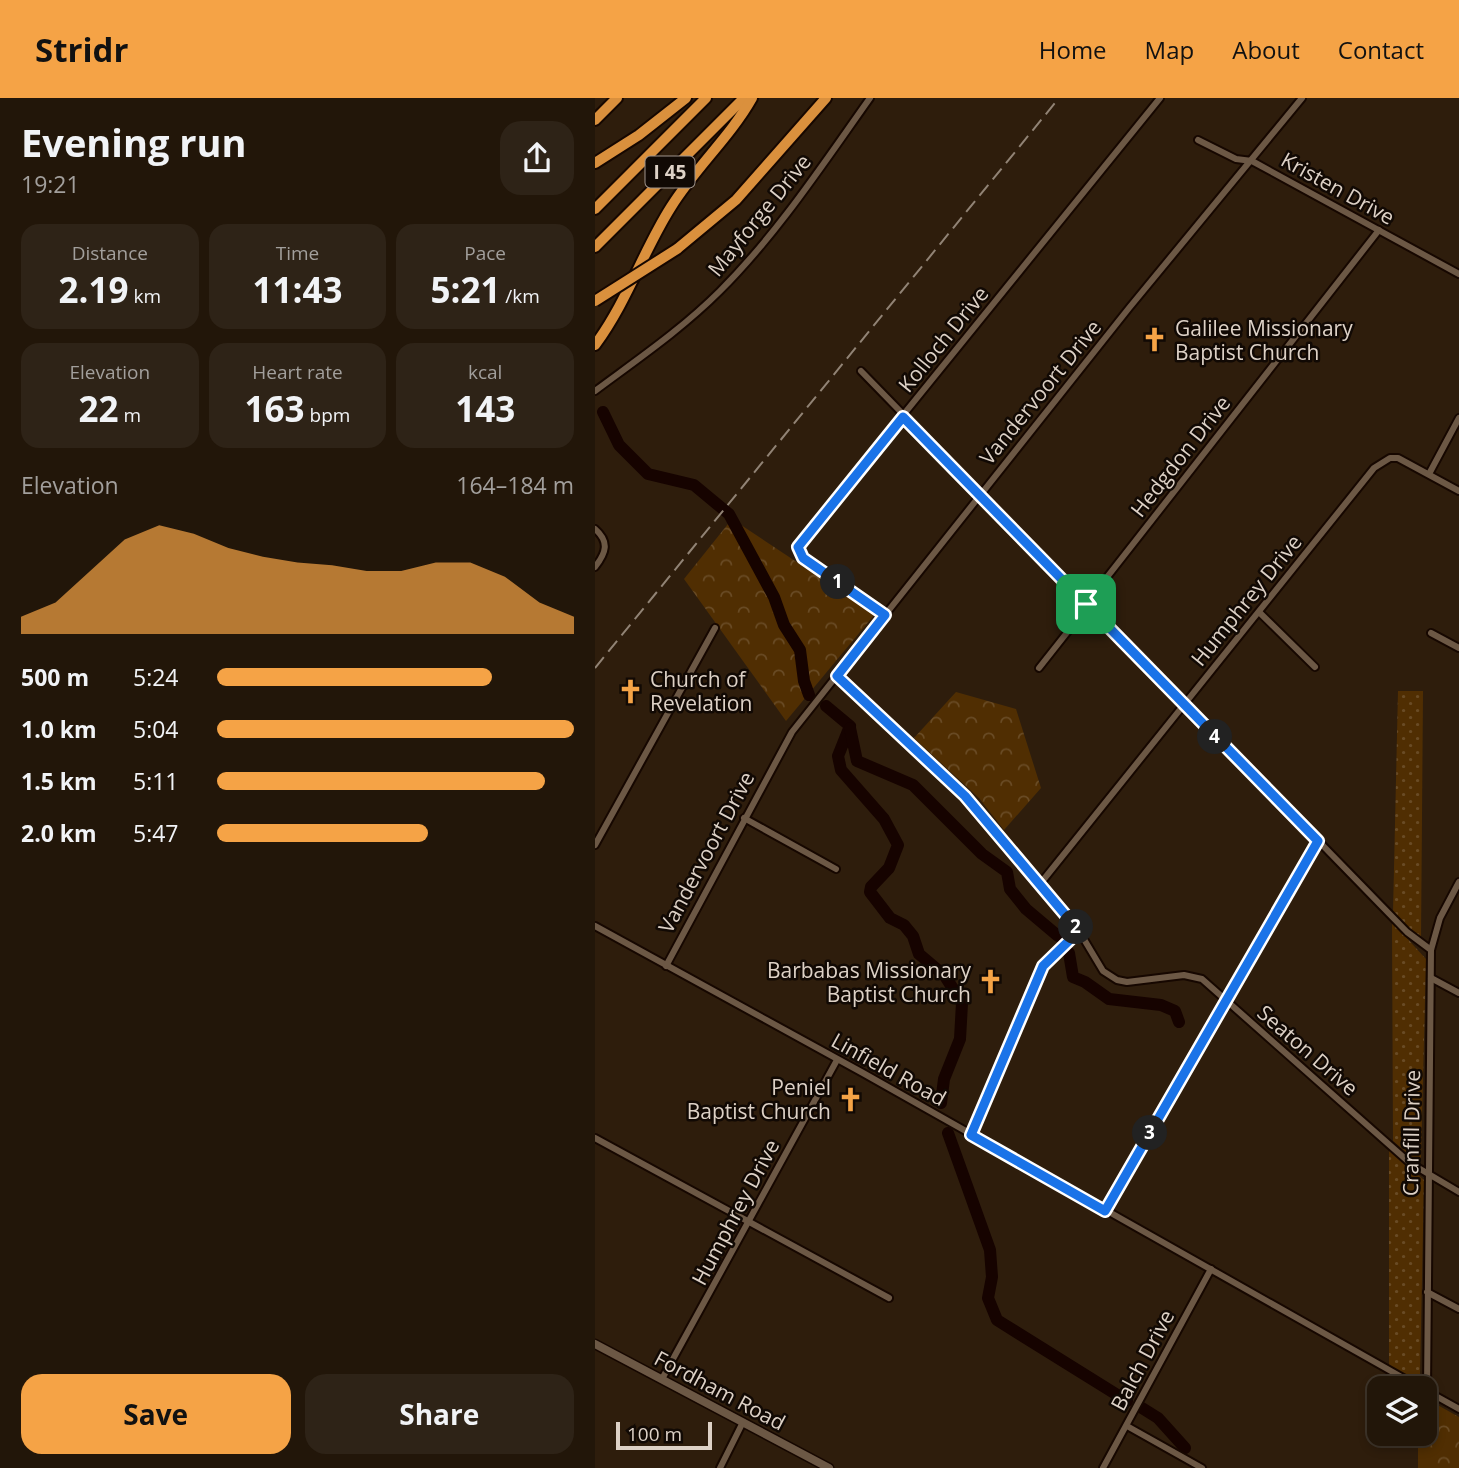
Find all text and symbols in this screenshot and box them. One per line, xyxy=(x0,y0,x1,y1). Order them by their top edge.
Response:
text: Stridr xyxy=(35,27,128,72)
text: Home xyxy=(1039,33,1107,66)
text: Map xyxy=(1145,33,1194,66)
text: About xyxy=(1232,33,1300,66)
text: Contact xyxy=(1338,33,1424,66)
text: Evening run xyxy=(21,116,246,168)
button: share xyxy=(500,121,574,195)
street label: Kristen Drive xyxy=(1276,145,1400,231)
street label: Mayforge Drive xyxy=(701,148,817,282)
road number: I 45 xyxy=(645,156,695,188)
text: 19:21 xyxy=(21,168,80,200)
text: Distance xyxy=(72,240,148,266)
text: Time xyxy=(276,240,319,266)
text: Pace xyxy=(464,240,506,266)
text: 2.19 xyxy=(59,266,129,313)
text: 11:43 xyxy=(252,266,343,313)
text: 5:21 xyxy=(430,266,500,313)
street label: Kolloch Drive xyxy=(892,280,994,398)
text: km xyxy=(129,283,161,309)
text: /km xyxy=(500,283,540,309)
street label: Vandervoort Drive xyxy=(973,314,1107,470)
place label: Galilee Missionary Baptist Church xyxy=(1175,314,1353,366)
church icon: Galilee Missionary Baptist Church xyxy=(1141,326,1169,354)
text: Elevation xyxy=(69,359,150,385)
text: Heart rate xyxy=(252,359,343,385)
text: kcal xyxy=(468,359,502,385)
text: 22 xyxy=(79,385,119,432)
text: 163 xyxy=(245,385,305,432)
text: 143 xyxy=(455,385,515,432)
street label: Hedgdon Drive xyxy=(1124,390,1236,522)
text: m xyxy=(119,402,141,428)
text: bpm xyxy=(305,402,350,428)
text: Elevation xyxy=(21,469,119,501)
text: 164–184 m xyxy=(456,469,574,501)
street label: Humphrey Drive xyxy=(1184,529,1308,671)
pin: 1 xyxy=(821,564,855,600)
text: 1 xyxy=(832,568,843,594)
pin xyxy=(1056,574,1116,634)
icon: arrive xyxy=(1067,585,1105,623)
text: 500 m xyxy=(21,661,89,693)
text: 5:24 xyxy=(133,661,179,693)
place label: Church of Revelation xyxy=(650,665,752,717)
church icon: Church of Revelation xyxy=(616,677,644,705)
text: 1.0 km xyxy=(21,713,97,745)
text: 5:04 xyxy=(133,713,179,745)
pin: 4 xyxy=(1197,720,1233,754)
text: 4 xyxy=(1209,723,1220,749)
text: 1.5 km xyxy=(21,765,97,797)
text: 5:11 xyxy=(133,765,179,797)
street label: Vandervoort Drive xyxy=(652,766,760,938)
text: 2.0 km xyxy=(21,817,97,849)
text: 5:47 xyxy=(133,817,179,849)
pin: 2 xyxy=(1058,910,1093,944)
text: 2 xyxy=(1070,913,1081,939)
place label: Barbabas Missionary Baptist Church xyxy=(767,956,971,1008)
church icon: Barbabas Missionary Baptist Church xyxy=(977,968,1005,996)
street label: Seaton Drive xyxy=(1252,998,1364,1102)
street label: Linfield Road xyxy=(827,1026,951,1112)
street label: Cranfill Drive xyxy=(1396,1070,1426,1196)
place label: Peniel Baptist Church xyxy=(687,1073,831,1125)
church icon: Peniel Baptist Church xyxy=(837,1085,865,1113)
pin: 3 xyxy=(1133,1116,1167,1150)
text: 3 xyxy=(1144,1119,1155,1145)
street label: Humphrey Drive xyxy=(685,1134,785,1290)
street label: Balch Drive xyxy=(1104,1305,1180,1415)
street label: Fordham Road xyxy=(650,1344,790,1436)
button: Save xyxy=(21,1374,291,1454)
button: Share xyxy=(305,1374,574,1454)
map controls xyxy=(1367,1376,1437,1446)
button: layers xyxy=(1367,1376,1437,1446)
scale bar xyxy=(616,1419,712,1451)
text: 100 m xyxy=(627,1421,682,1447)

